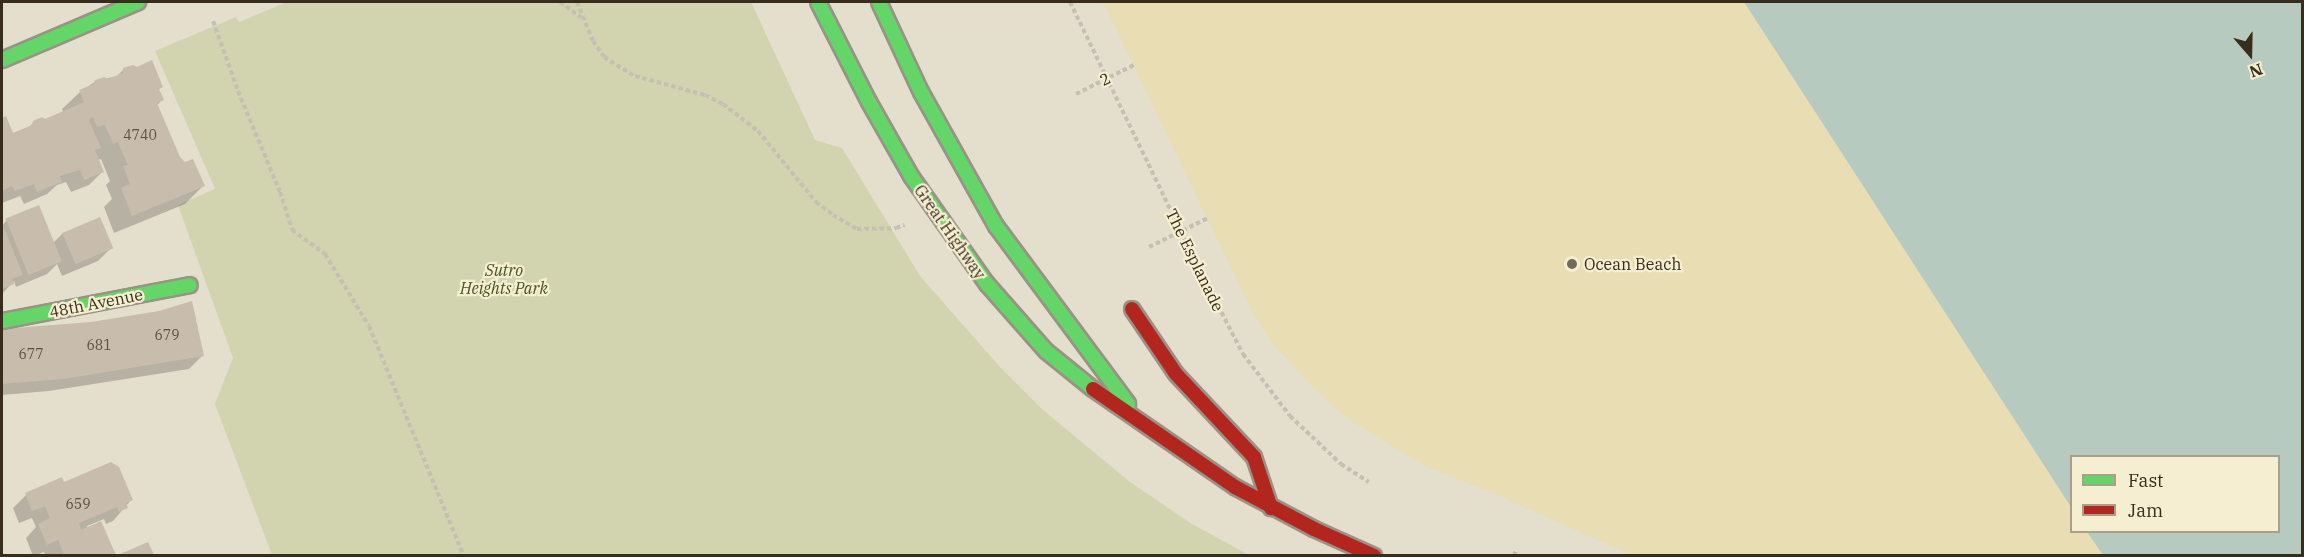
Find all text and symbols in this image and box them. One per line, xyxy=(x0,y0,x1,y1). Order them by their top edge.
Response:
north arrow xyxy=(2220,24,2280,84)
text: N xyxy=(2247,59,2266,82)
street label: 2 xyxy=(1096,68,1114,90)
house number: 4740 xyxy=(123,127,157,143)
street label: Great Highway xyxy=(910,181,990,283)
street label: The Esplanade xyxy=(1162,206,1228,314)
place label: Ocean Beach xyxy=(1584,254,1681,274)
marker: Ocean Beach xyxy=(1565,257,1579,271)
park label: Sutro Heights Park xyxy=(460,260,548,298)
street label: 48th Avenue xyxy=(48,285,144,321)
house number: 679 xyxy=(154,327,180,343)
house number: 681 xyxy=(86,337,112,353)
house number: 677 xyxy=(18,346,44,362)
legend xyxy=(2070,455,2280,533)
text: Fast xyxy=(2128,469,2163,492)
house number: 659 xyxy=(65,496,91,512)
text: Jam xyxy=(2128,499,2163,522)

